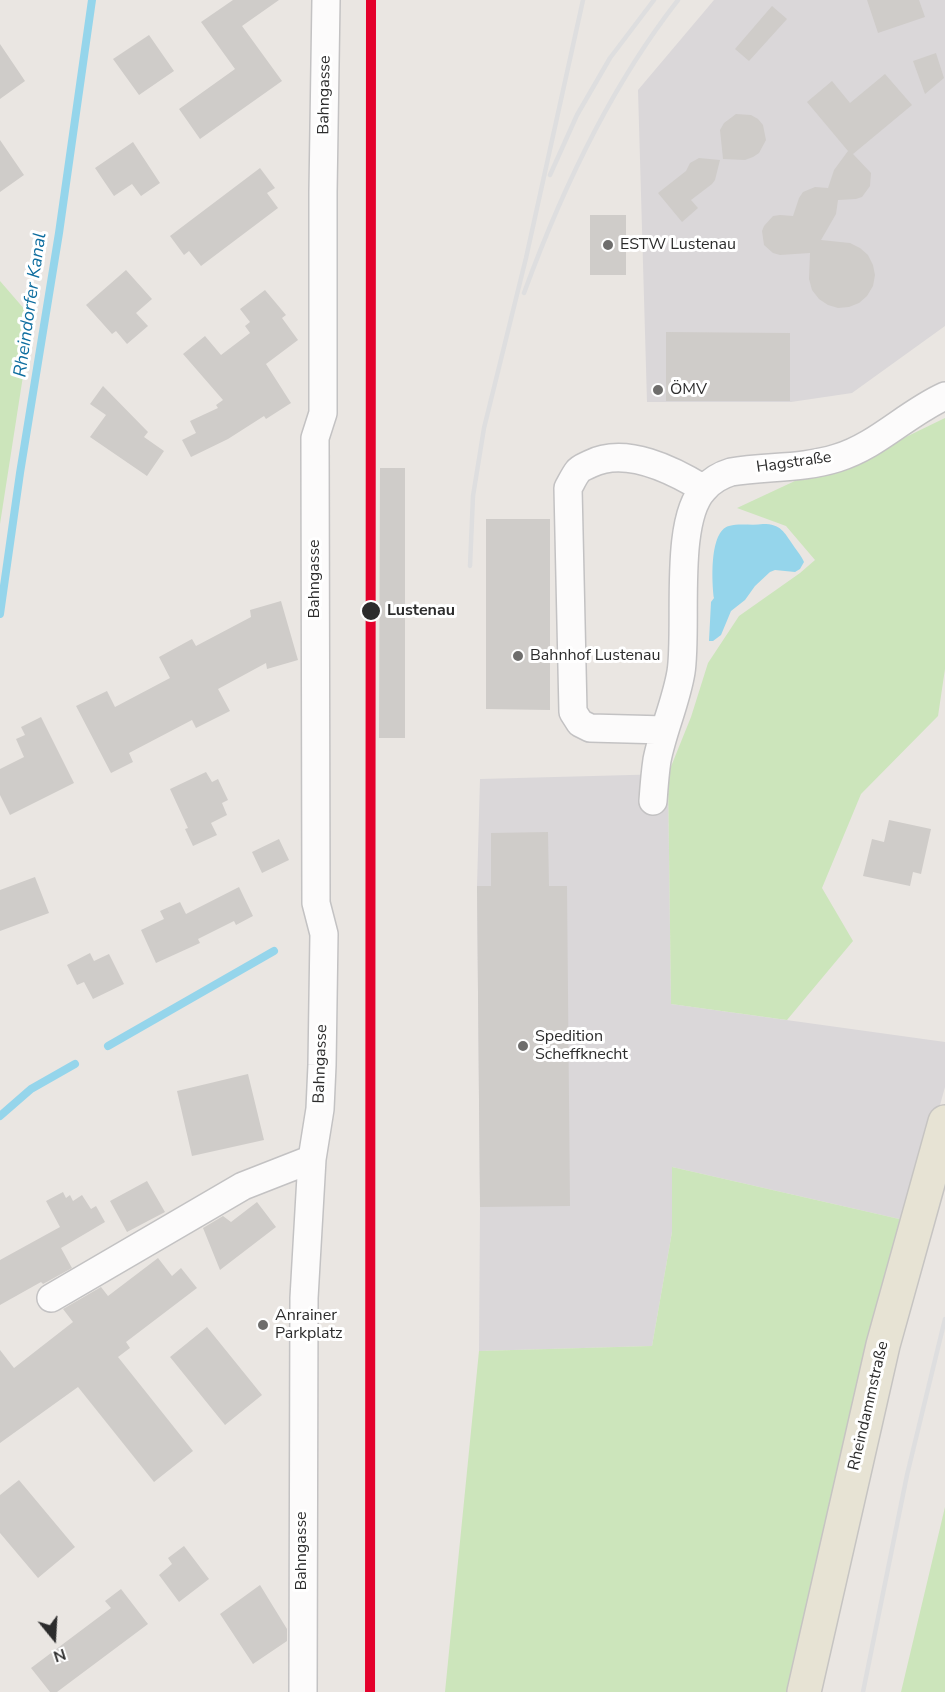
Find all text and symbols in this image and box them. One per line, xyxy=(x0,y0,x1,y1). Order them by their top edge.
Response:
street label: Bahngasse xyxy=(315,55,335,135)
water label: Rheindorfer Kanal xyxy=(10,231,52,379)
place label: ESTW Lustenau xyxy=(620,235,736,255)
marker: ESTW Lustenau xyxy=(601,238,615,252)
place label: ÖMV xyxy=(670,380,707,400)
marker: ÖMV xyxy=(651,383,665,397)
street label: Hagstraße xyxy=(755,448,833,478)
street label: Bahngasse xyxy=(305,539,325,619)
marker: Lustenau xyxy=(360,600,382,622)
place label: Lustenau xyxy=(387,601,455,621)
place label: Bahnhof Lustenau xyxy=(530,646,661,666)
marker: Bahnhof Lustenau xyxy=(511,649,525,663)
street label: Bahngasse xyxy=(310,1024,332,1104)
place label: Spedition Scheffknecht xyxy=(535,1027,628,1065)
marker: Spedition Scheffknecht xyxy=(516,1039,530,1053)
place label: Anrainer Parkplatz xyxy=(275,1306,343,1344)
marker: Anrainer Parkplatz xyxy=(256,1318,270,1332)
street label: Rheindammstraße xyxy=(845,1340,893,1472)
street label: Bahngasse xyxy=(292,1511,312,1591)
north arrow xyxy=(24,1608,84,1668)
text: N xyxy=(50,1643,69,1667)

